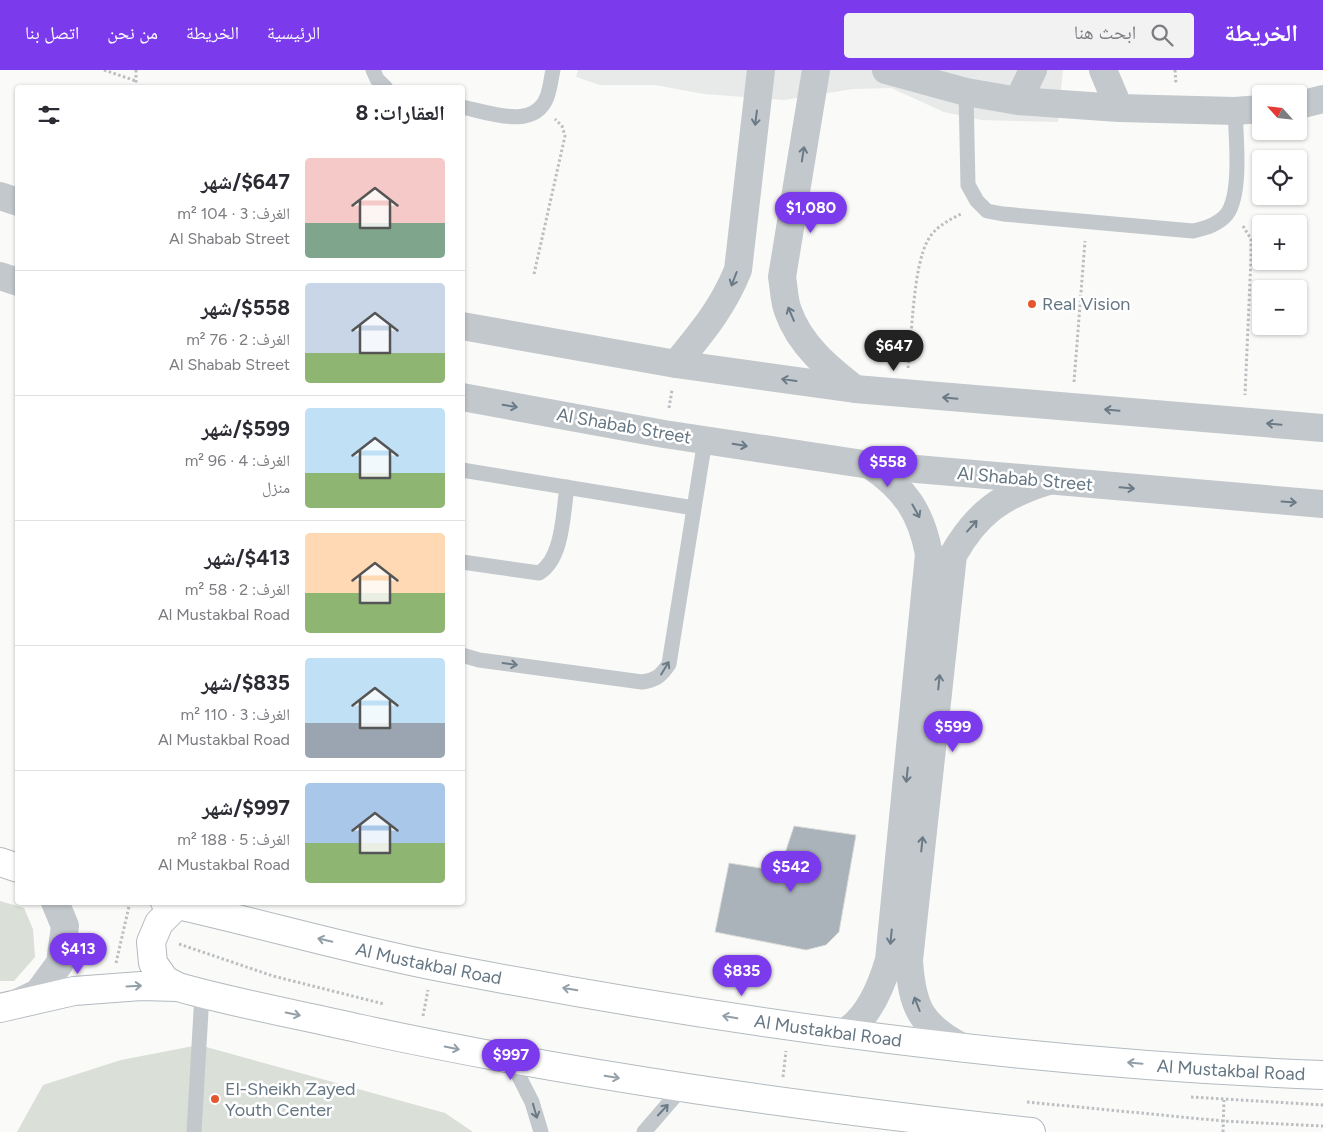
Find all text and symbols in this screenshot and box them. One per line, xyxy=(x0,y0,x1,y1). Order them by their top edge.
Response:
search box xyxy=(844,13,1194,58)
text: الخريطة xyxy=(1224,18,1298,47)
text: ابحث هنا xyxy=(1074,21,1136,44)
icon: search xyxy=(1148,21,1176,49)
text: اتصل بنا xyxy=(25,22,79,44)
text: من نحن xyxy=(107,22,158,44)
text: الخريطة xyxy=(186,22,239,44)
text: الرئيسية xyxy=(267,22,320,44)
north arrow xyxy=(1252,85,1308,140)
map controls xyxy=(1252,85,1307,335)
text: العقارات: 8 xyxy=(355,100,445,125)
icon: filters xyxy=(35,101,63,129)
one-way arrow xyxy=(751,110,761,126)
one-way arrow xyxy=(798,147,808,163)
button: locate xyxy=(1252,150,1307,205)
text: $647/شهر xyxy=(201,169,290,194)
icon: home xyxy=(345,178,405,238)
pin: $1,080 xyxy=(770,191,852,234)
text: $1,080 xyxy=(786,198,836,217)
text: الغرف: 3 · 104 m² xyxy=(177,204,290,223)
button: + xyxy=(1252,215,1307,270)
text: Al Shabab Street xyxy=(169,229,290,248)
one-way arrow xyxy=(729,271,738,286)
button: − xyxy=(1252,280,1307,335)
place label: Real Vision xyxy=(1042,293,1130,315)
text: $558/شهر xyxy=(201,295,290,320)
marker: Real Vision xyxy=(1026,298,1038,310)
icon: home xyxy=(345,303,405,363)
one-way arrow xyxy=(785,307,795,322)
text: الغرف: 2 · 76 m² xyxy=(186,330,290,349)
pin: $647 xyxy=(864,330,924,372)
text: $647 xyxy=(875,336,913,355)
text: Al Shabab Street xyxy=(169,355,290,374)
one-way arrow xyxy=(781,375,797,385)
one-way arrow xyxy=(943,393,959,402)
one-way arrow xyxy=(502,401,518,411)
street label: Al Shabab Street xyxy=(555,403,693,449)
one-way arrow xyxy=(1105,406,1121,415)
text: $599/شهر xyxy=(201,416,290,441)
one-way arrow xyxy=(1267,419,1283,428)
icon: home xyxy=(345,428,405,488)
one-way arrow xyxy=(731,441,747,451)
pin: $558 xyxy=(858,446,918,488)
text: الغرف: 4 · 96 m² xyxy=(185,451,290,470)
text: $558 xyxy=(869,452,907,471)
street label: Al Shabab Street xyxy=(956,462,1094,496)
text: منزل xyxy=(262,478,290,497)
one-way arrow xyxy=(1119,483,1135,493)
one-way arrow xyxy=(1281,497,1297,506)
one-way arrow xyxy=(911,504,921,518)
one-way arrow xyxy=(966,520,978,533)
text: $413/شهر xyxy=(204,545,290,570)
icon: home xyxy=(345,553,405,613)
text: الغرف: 2 · 58 m² xyxy=(185,580,290,599)
text: Al Mustakbal Road xyxy=(158,605,290,624)
one-way arrow xyxy=(502,659,518,669)
one-way arrow xyxy=(660,661,671,675)
text: $835/شهر xyxy=(201,670,290,695)
one-way arrow xyxy=(934,674,944,690)
icon: home xyxy=(345,678,405,738)
text: الغرف: 3 · 110 m² xyxy=(181,705,290,724)
pin: $599 xyxy=(923,710,983,753)
text: $599 xyxy=(935,717,971,736)
text: Al Mustakbal Road xyxy=(158,730,290,749)
one-way arrow xyxy=(903,767,912,783)
text: $997/شهر xyxy=(202,795,290,820)
icon: home xyxy=(345,803,405,863)
text: الغرف: 5 · 188 m² xyxy=(177,830,290,849)
one-way arrow xyxy=(917,836,927,852)
pin: $542 xyxy=(761,850,821,893)
text: Al Mustakbal Road xyxy=(158,855,290,874)
text: $542 xyxy=(772,857,810,876)
one-way arrow xyxy=(887,928,896,944)
pin: $413 xyxy=(48,932,108,975)
one-way arrow xyxy=(317,935,333,944)
street label: Al Mustakbal Road xyxy=(354,938,504,989)
text: $413 xyxy=(61,939,95,958)
pin: $835 xyxy=(712,954,772,997)
text: $835 xyxy=(724,961,760,980)
one-way arrow xyxy=(125,982,141,991)
one-way arrow xyxy=(562,984,578,994)
one-way arrow xyxy=(912,997,921,1013)
one-way arrow xyxy=(285,1010,301,1019)
street label: Al Mustakbal Road xyxy=(753,1010,903,1052)
one-way arrow xyxy=(722,1011,738,1021)
pin: $997 xyxy=(481,1038,541,1081)
one-way arrow xyxy=(444,1043,460,1053)
text: $997 xyxy=(493,1045,529,1064)
street label: Al Mustakbal Road xyxy=(1156,1055,1306,1085)
one-way arrow xyxy=(1127,1058,1143,1068)
one-way arrow xyxy=(604,1072,620,1082)
place label: El-Sheikh Zayed Youth Center xyxy=(225,1078,356,1121)
marker: El-Sheikh Zayed Youth Center xyxy=(209,1093,221,1105)
one-way arrow xyxy=(530,1102,540,1118)
one-way arrow xyxy=(657,1103,669,1116)

